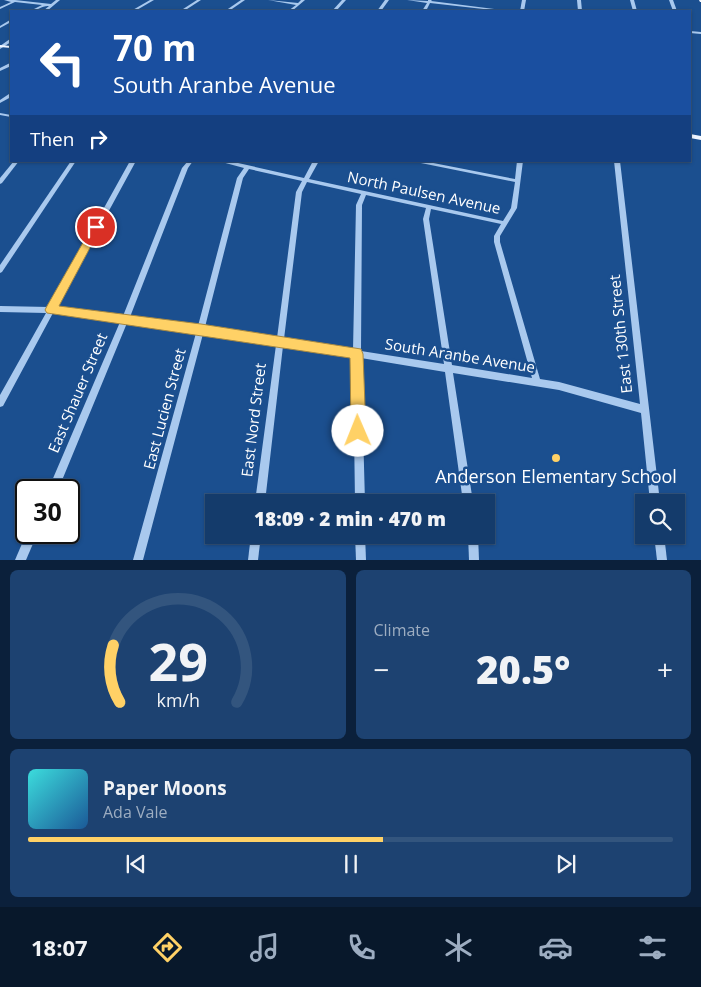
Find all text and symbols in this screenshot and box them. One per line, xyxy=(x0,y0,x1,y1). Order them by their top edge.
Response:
text: 70 m xyxy=(113,24,196,71)
icon: left xyxy=(30,30,95,95)
text: South Aranbe Avenue xyxy=(113,69,336,99)
icon: right xyxy=(84,125,112,153)
text: Then xyxy=(30,126,74,152)
street label: North Paulsen Avenue xyxy=(346,166,503,218)
pin xyxy=(75,206,117,248)
icon: arrive xyxy=(82,213,110,241)
street label: East 130th Street xyxy=(604,274,636,394)
street label: East Shauer Street xyxy=(43,330,111,456)
street label: South Aranbe Avenue xyxy=(384,333,537,377)
street label: East Lucien Street xyxy=(138,346,190,471)
street label: East Nord Street xyxy=(236,362,270,478)
position arrow xyxy=(331,404,383,456)
marker: Anderson Elementary School xyxy=(550,452,562,464)
place label: Anderson Elementary School xyxy=(435,464,677,488)
speed limit sign: 30 xyxy=(15,479,80,544)
map controls xyxy=(635,494,685,544)
button: search xyxy=(635,494,685,544)
text: 18:09 · 2 min · 470 m xyxy=(254,506,446,532)
text: Climate xyxy=(374,619,430,641)
text: 29 xyxy=(148,625,207,696)
text: 20.5° xyxy=(476,643,570,695)
text: − xyxy=(374,650,390,688)
text: + xyxy=(657,650,673,688)
text: km/h xyxy=(156,688,199,712)
text: Paper Moons xyxy=(103,775,227,801)
text: Ada Vale xyxy=(103,801,167,823)
icon: previous xyxy=(122,850,150,878)
icon: pause xyxy=(337,850,365,878)
icon: next xyxy=(552,850,580,878)
icon: directions xyxy=(150,930,185,965)
icon: music xyxy=(247,930,282,965)
icon: phone xyxy=(344,930,379,965)
icon: climate xyxy=(441,930,476,965)
icon: car xyxy=(538,930,573,965)
icon: filters xyxy=(635,930,670,965)
text: 18:07 xyxy=(31,932,88,962)

